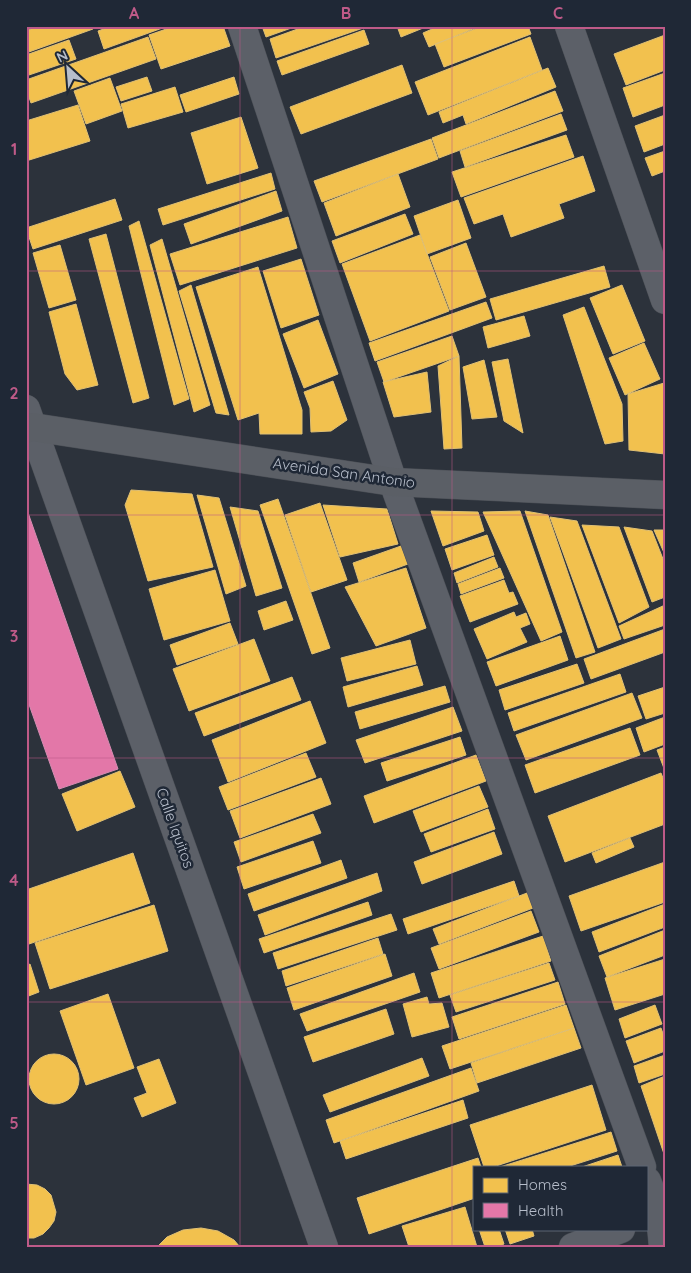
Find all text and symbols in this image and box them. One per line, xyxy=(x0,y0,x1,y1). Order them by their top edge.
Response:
text: A xyxy=(129,3,140,23)
text: B xyxy=(341,3,351,23)
text: C xyxy=(553,3,563,23)
north arrow xyxy=(42,42,92,92)
text: N xyxy=(54,46,71,67)
text: 1 xyxy=(11,139,17,159)
text: 2 xyxy=(9,383,19,403)
street label: Avenida San Antonio xyxy=(272,453,416,492)
text: 3 xyxy=(10,626,18,646)
street label: Calle Iquitos xyxy=(152,785,199,871)
text: 4 xyxy=(9,870,19,890)
text: 5 xyxy=(9,1113,19,1133)
legend xyxy=(473,1166,648,1230)
text: Homes xyxy=(518,1175,567,1194)
text: Health xyxy=(518,1201,563,1220)

